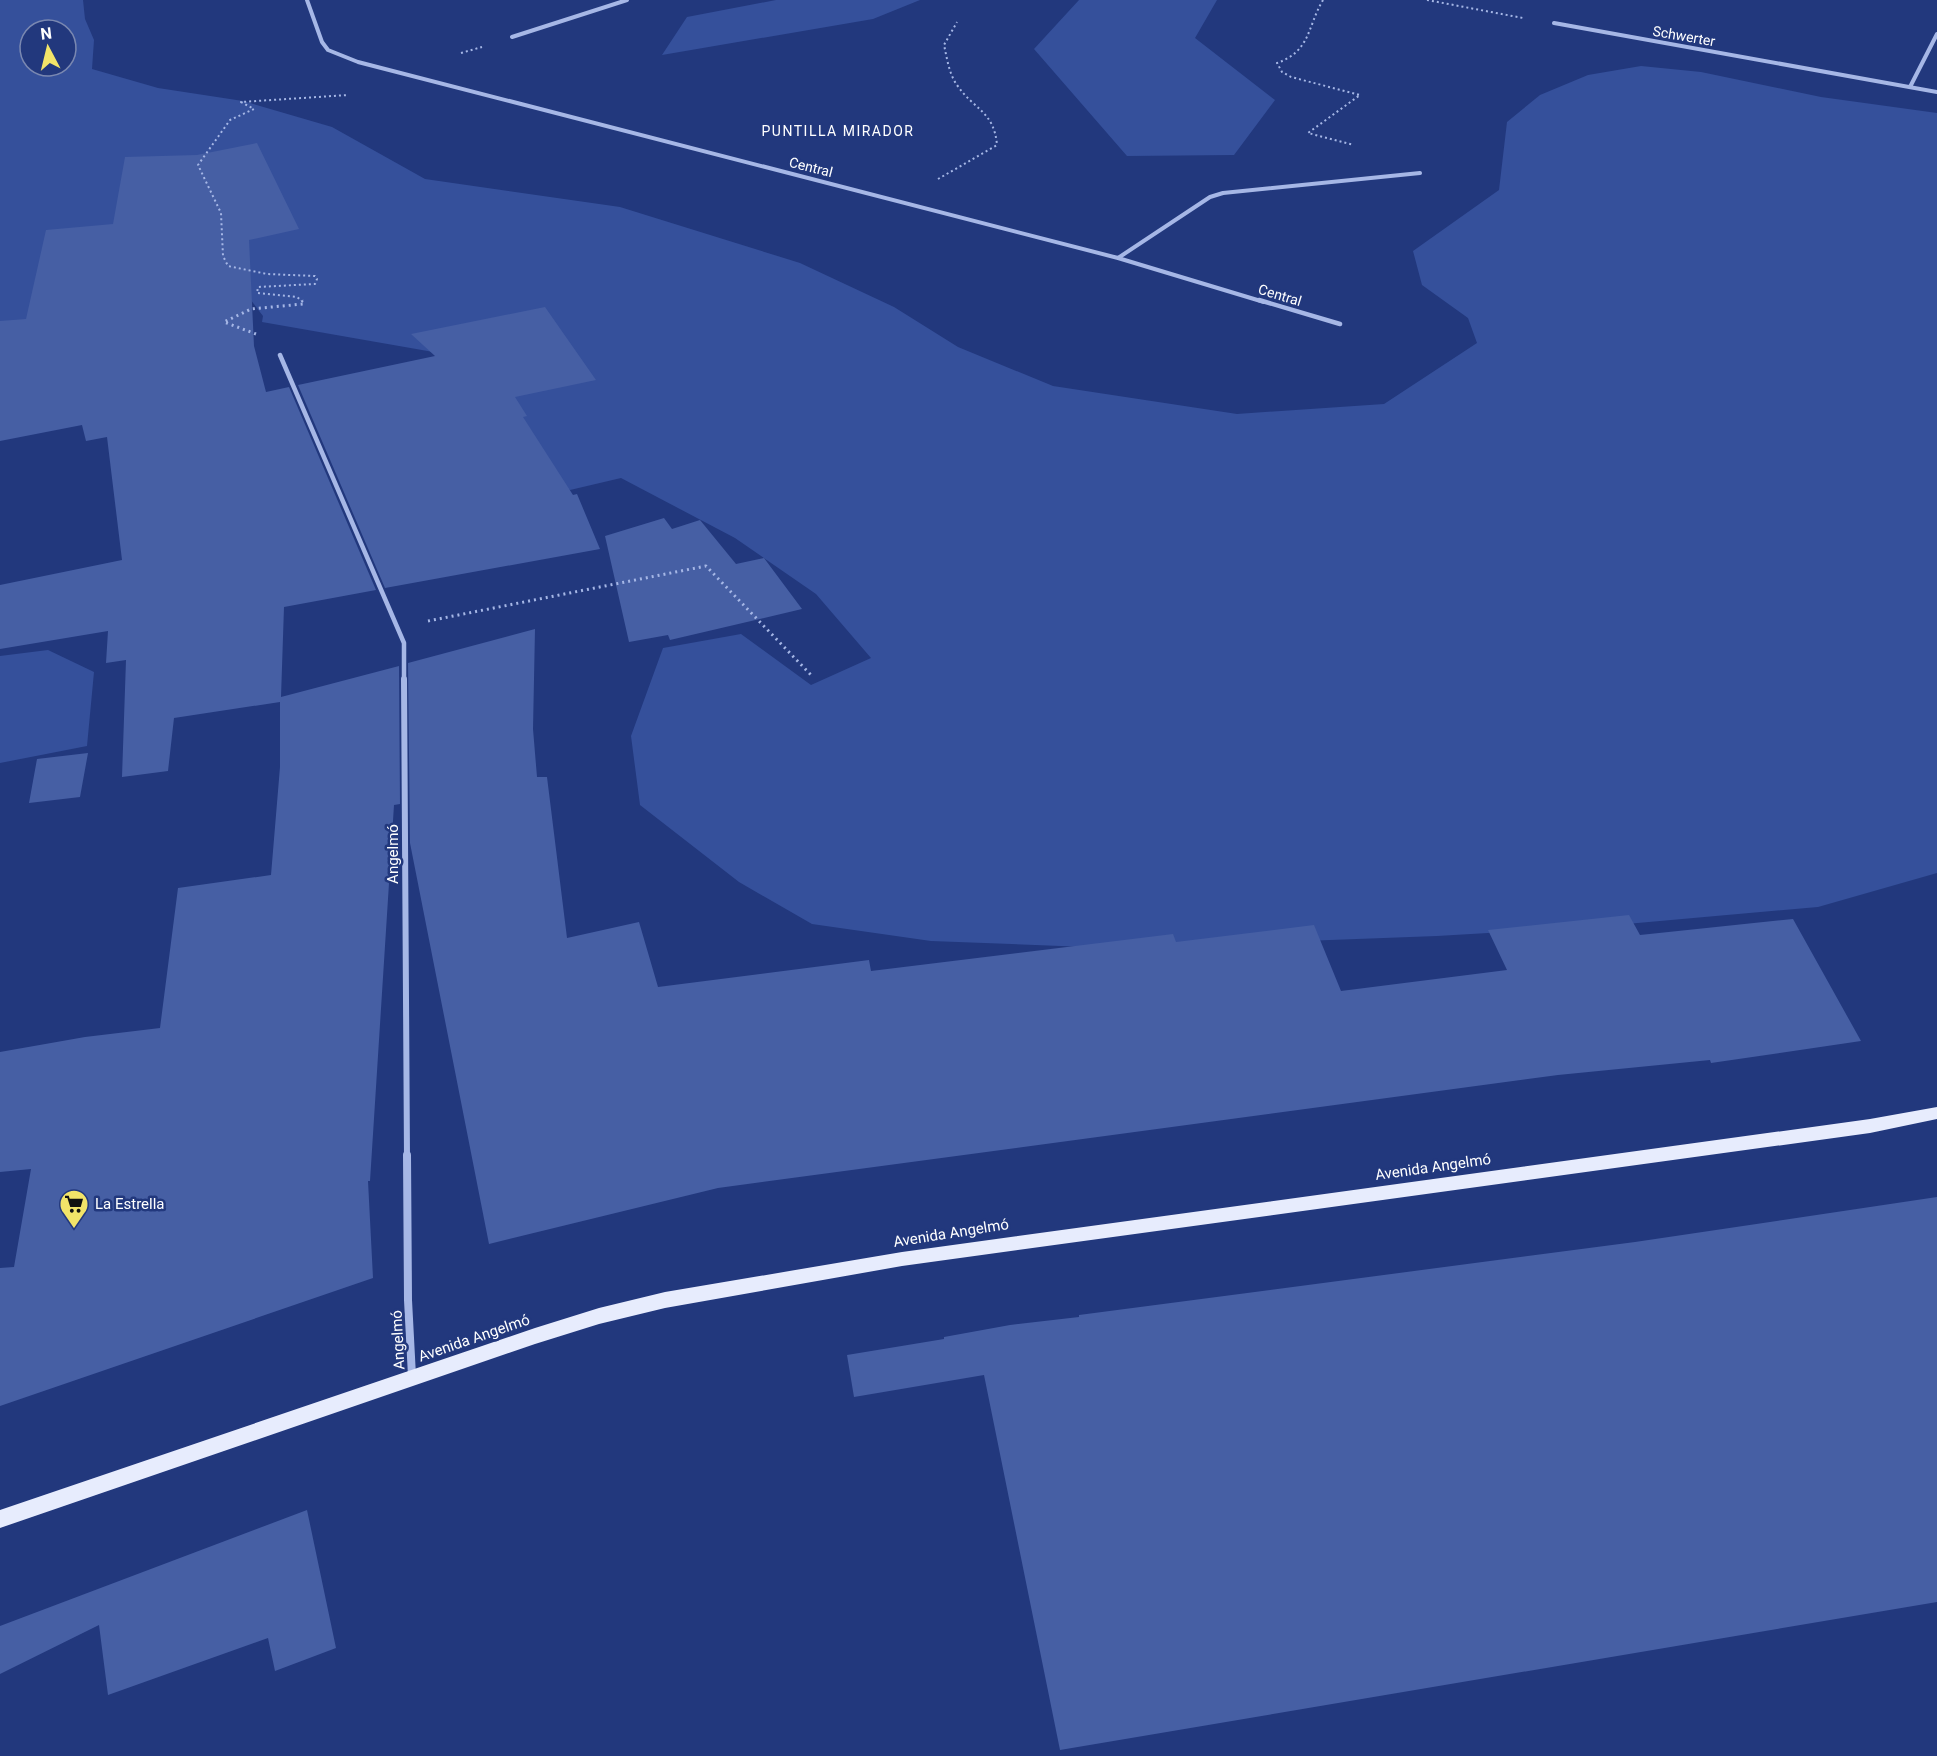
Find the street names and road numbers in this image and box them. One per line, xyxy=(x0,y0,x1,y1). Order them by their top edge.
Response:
street label: Schwerter xyxy=(1652,23,1717,49)
street label: Central xyxy=(788,154,834,180)
street label: Central xyxy=(1256,281,1304,309)
street label: Angelmó xyxy=(384,824,402,884)
street label: Avenida Angelmó xyxy=(1374,1150,1492,1184)
street label: Avenida Angelmó xyxy=(892,1215,1010,1251)
street label: Angelmó xyxy=(387,1310,409,1370)
street label: Avenida Angelmó xyxy=(416,1311,532,1365)

